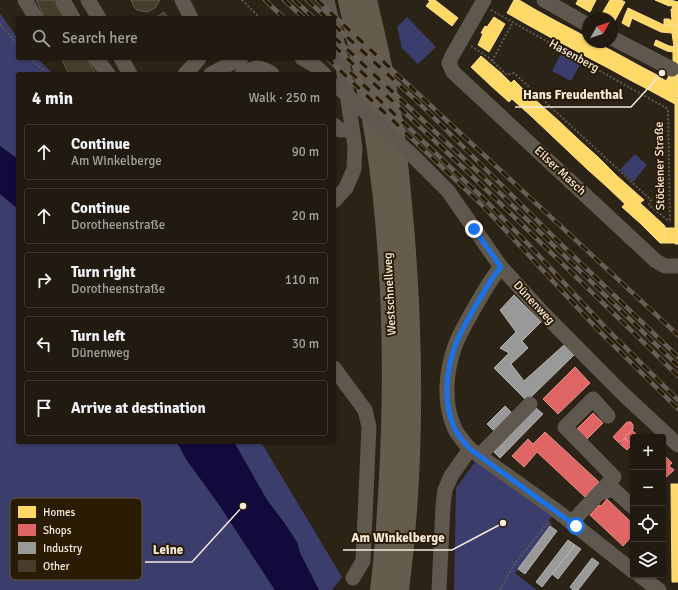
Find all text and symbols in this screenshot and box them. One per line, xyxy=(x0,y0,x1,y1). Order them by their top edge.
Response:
north arrow xyxy=(582,12,618,48)
search box xyxy=(16,16,336,60)
icon: search xyxy=(30,27,52,49)
text: Search here xyxy=(62,29,138,47)
street label: Hasenberg xyxy=(546,36,602,76)
callout: Hans Freudenthal xyxy=(515,82,631,107)
text: Hans Freudenthal xyxy=(523,87,623,103)
text: 4 min xyxy=(32,88,73,109)
text: Walk · 250 m xyxy=(249,90,320,106)
street label: Stöckener Straße xyxy=(652,121,668,211)
text: Continue xyxy=(71,135,130,153)
icon: ahead xyxy=(33,141,55,163)
street label: Eilser Masch xyxy=(531,143,589,199)
text: 90 m xyxy=(292,144,319,160)
text: Am Winkelberge xyxy=(71,153,162,169)
text: Continue xyxy=(71,199,130,217)
icon: ahead xyxy=(33,205,55,227)
text: 20 m xyxy=(292,208,319,224)
text: Dorotheenstraße xyxy=(71,217,165,233)
route end xyxy=(465,220,483,238)
street label: Westschnellweg xyxy=(380,252,400,336)
text: Turn right xyxy=(71,263,136,281)
icon: right xyxy=(33,269,55,291)
text: 110 m xyxy=(285,272,319,288)
street label: Dünenweg xyxy=(510,278,558,328)
text: Dorotheenstraße xyxy=(71,281,165,297)
text: Turn left xyxy=(71,327,125,345)
icon: left xyxy=(33,333,55,355)
text: 30 m xyxy=(292,336,319,352)
text: Dünenweg xyxy=(71,345,130,361)
icon: arrive xyxy=(33,397,55,419)
text: Arrive at destination xyxy=(71,399,206,417)
map controls xyxy=(630,434,666,578)
button: + xyxy=(630,434,666,470)
button: − xyxy=(630,470,666,506)
legend xyxy=(10,498,142,580)
text: Homes xyxy=(43,506,75,519)
button: locate xyxy=(630,506,666,542)
route start xyxy=(567,517,585,535)
text: Shops xyxy=(43,524,72,537)
callout: Am Winkelberge xyxy=(343,525,452,550)
text: Am Winkelberge xyxy=(351,530,445,546)
callout: Leine xyxy=(145,537,192,562)
text: Industry xyxy=(43,542,83,555)
text: Leine xyxy=(153,542,184,558)
button: layers xyxy=(630,542,666,578)
text: Other xyxy=(43,560,70,573)

